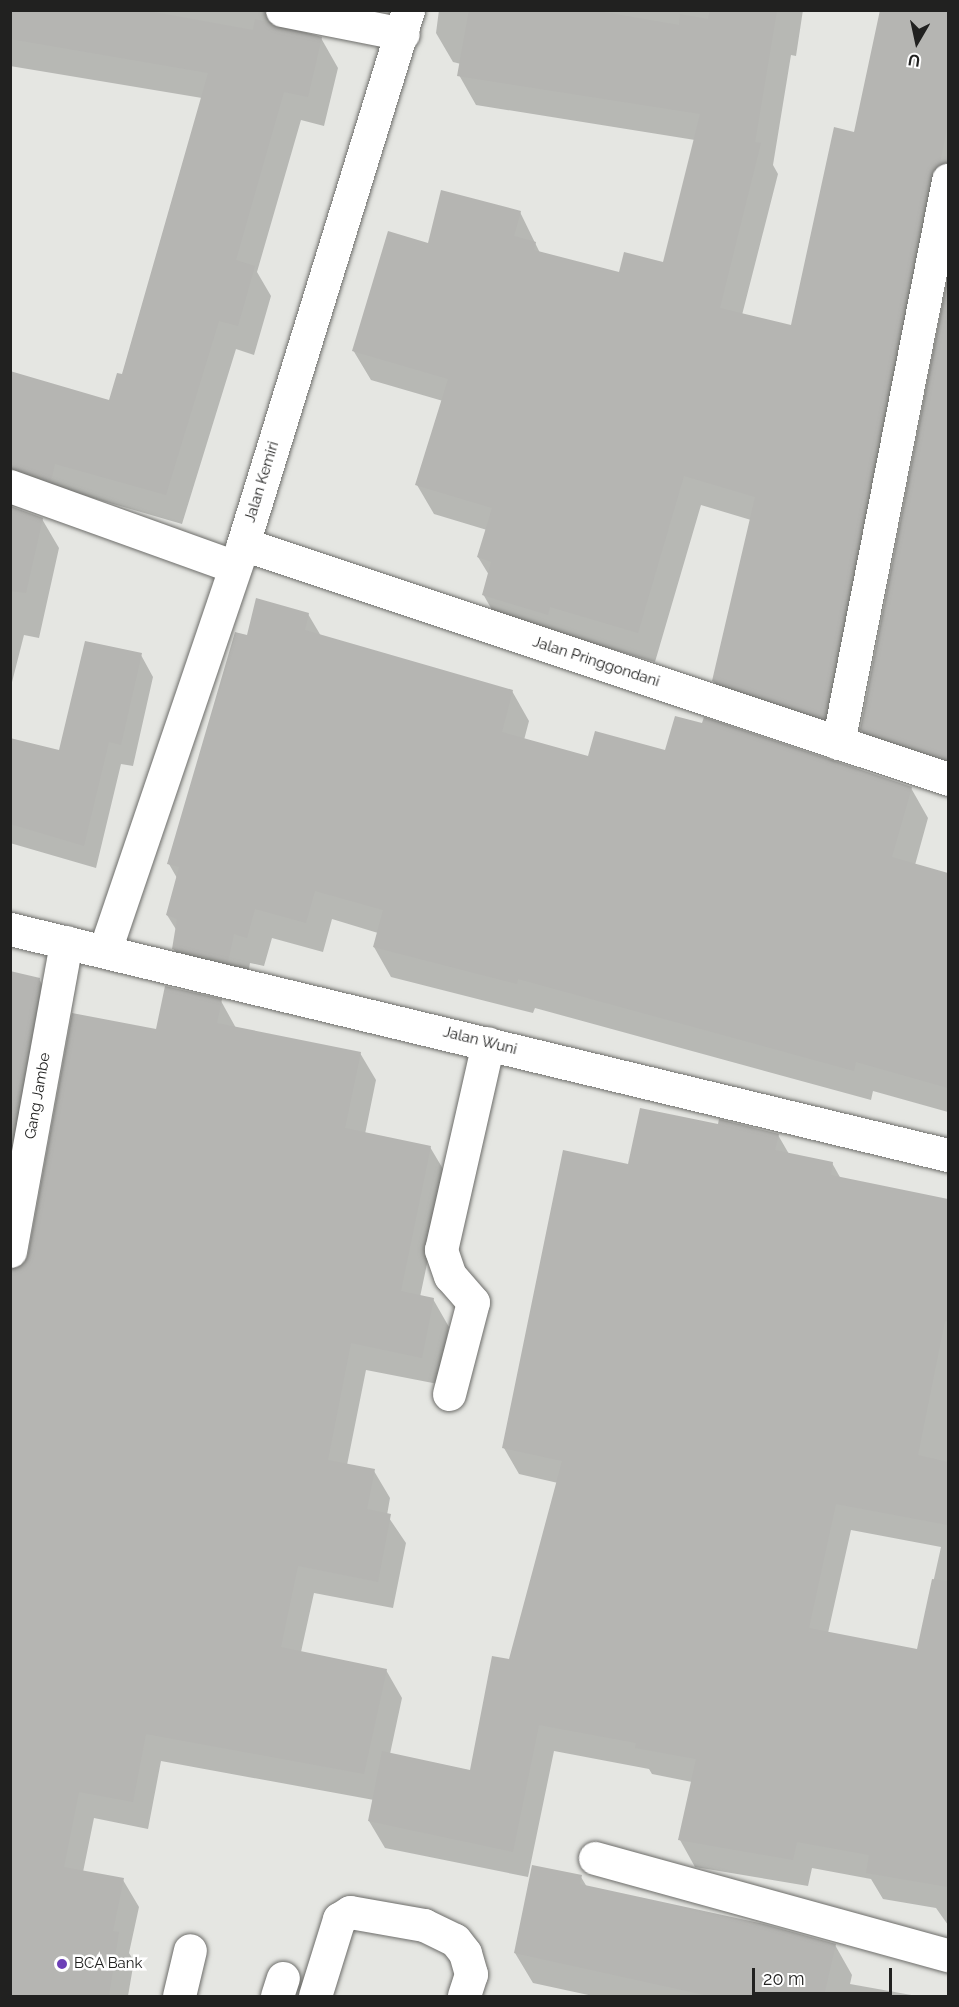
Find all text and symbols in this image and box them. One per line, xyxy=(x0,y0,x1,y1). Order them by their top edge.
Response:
north arrow xyxy=(887,12,947,72)
text: U xyxy=(907,50,922,71)
street label: Jalan Kemiri xyxy=(241,439,283,525)
street label: Jalan Pringgondani xyxy=(530,633,662,691)
street label: Jalan Wuni xyxy=(441,1023,519,1059)
street label: Gang Jambe xyxy=(22,1051,54,1141)
place label: BCA Bank xyxy=(74,1955,143,1973)
scale bar xyxy=(755,1956,894,1994)
marker: BCA Bank xyxy=(55,1957,69,1971)
text: 20 m xyxy=(763,1968,805,1989)

